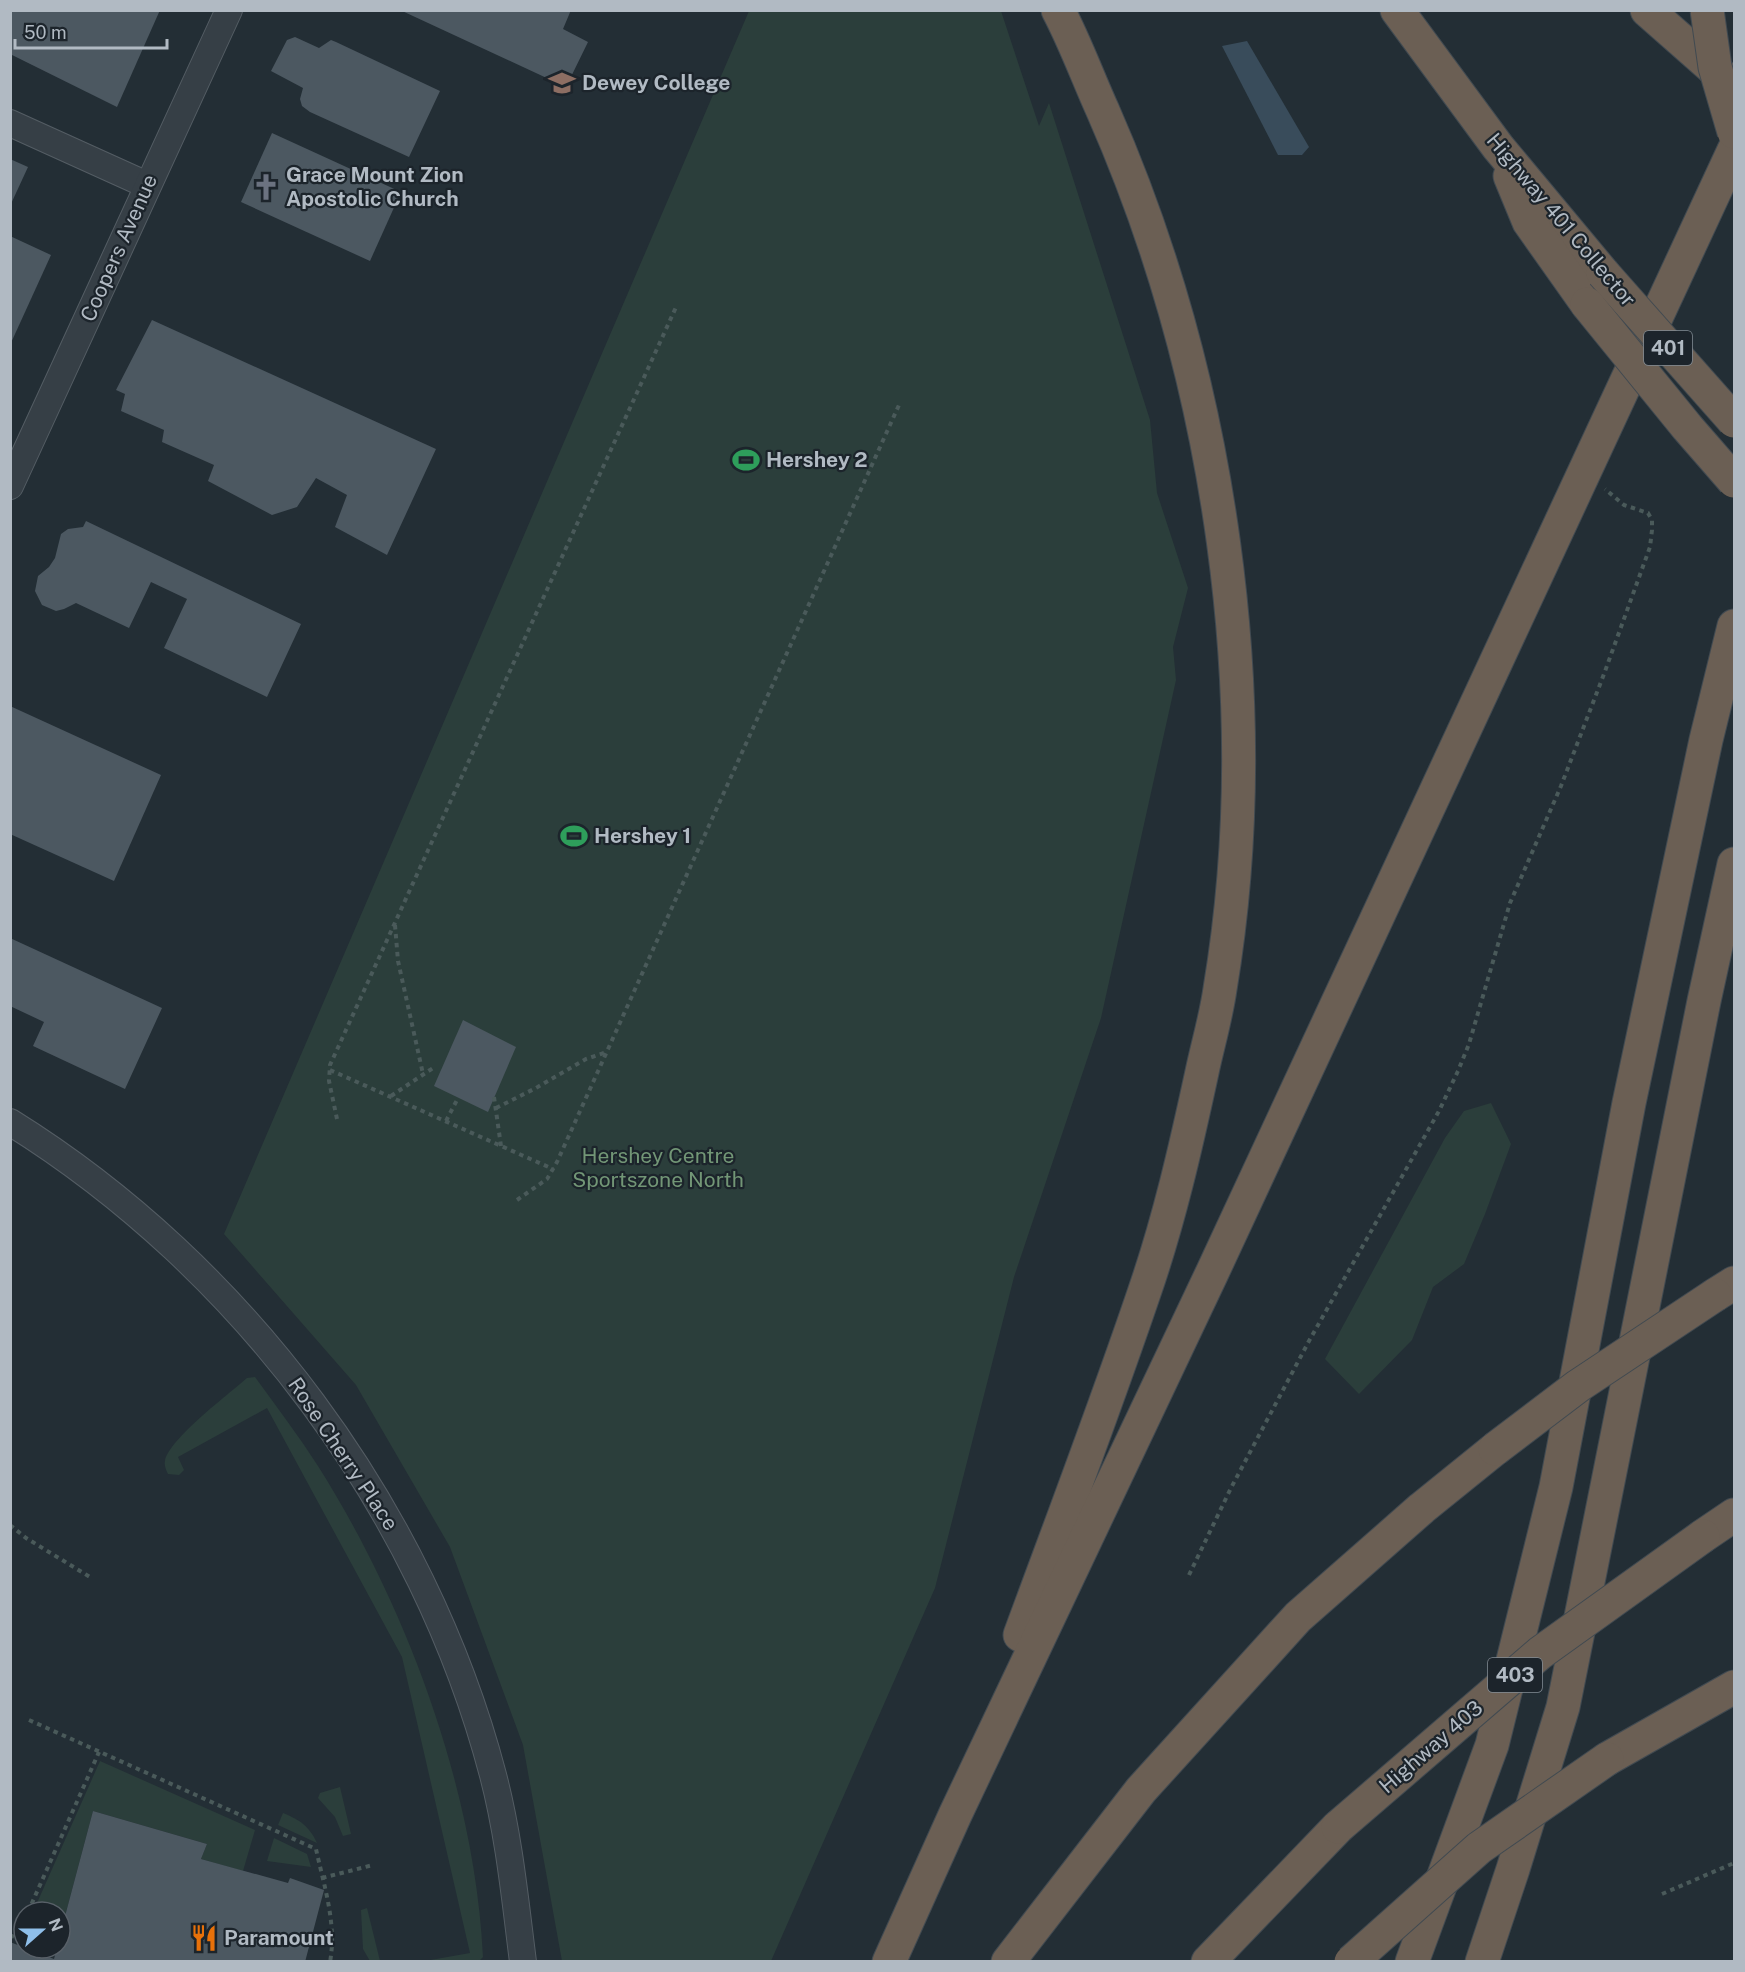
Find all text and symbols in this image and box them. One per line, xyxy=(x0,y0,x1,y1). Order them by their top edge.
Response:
scale bar xyxy=(15,12,166,50)
text: 50 m xyxy=(24,22,67,43)
school or university icon: Dewey College xyxy=(547,68,577,98)
place label: Dewey College xyxy=(582,70,730,95)
street label: Highway 401 Collector xyxy=(1482,128,1641,311)
place label: Grace Mount Zion Apostolic Church xyxy=(286,162,464,211)
street label: Coopers Avenue xyxy=(75,170,162,325)
church icon: Grace Mount Zion Apostolic Church xyxy=(251,172,281,202)
road number: 401 xyxy=(1644,331,1692,365)
sports icon: Hershey 2 xyxy=(731,445,761,475)
place label: Hershey 2 xyxy=(766,447,868,472)
sports icon: Hershey 1 xyxy=(559,821,589,851)
place label: Hershey 1 xyxy=(594,823,691,848)
park label: Hershey Centre Sportszone North xyxy=(572,1143,744,1192)
street label: Rose Cherry Place xyxy=(283,1373,404,1535)
road number: 403 xyxy=(1488,1658,1542,1692)
street label: Highway 403 xyxy=(1374,1695,1488,1798)
north arrow xyxy=(12,1900,72,1960)
text: N xyxy=(44,1916,67,1934)
restaurant icon: Paramount xyxy=(189,1923,219,1953)
place label: Paramount xyxy=(224,1925,334,1950)

